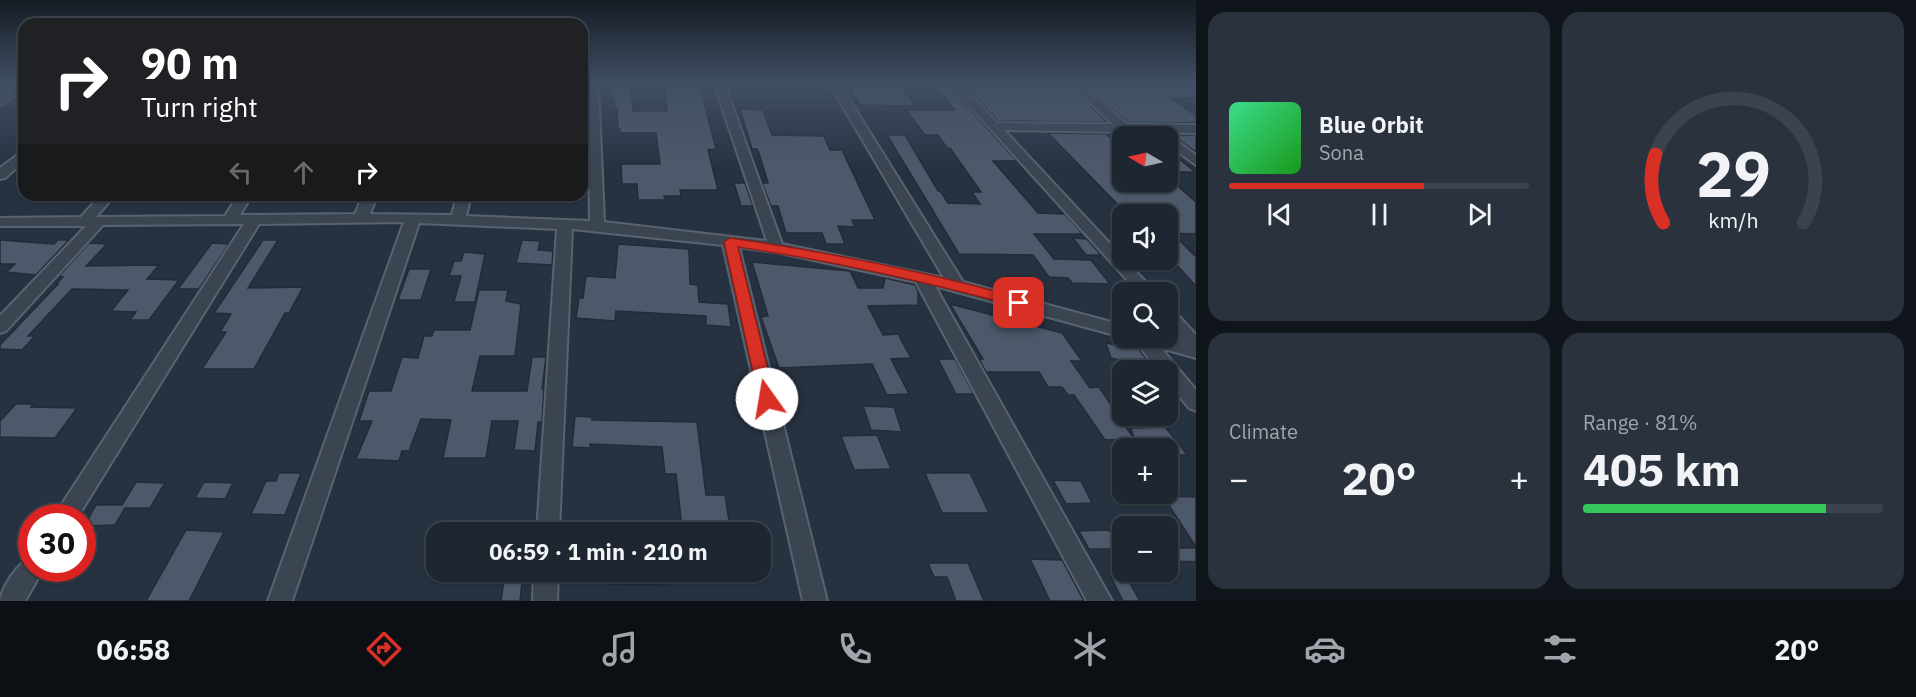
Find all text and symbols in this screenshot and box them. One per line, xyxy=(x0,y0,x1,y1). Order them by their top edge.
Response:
text: 90 m xyxy=(141,36,239,91)
icon: right xyxy=(42,42,120,120)
text: Turn right xyxy=(141,89,258,124)
text: Blue Orbit xyxy=(1319,110,1424,139)
north arrow xyxy=(1112,126,1178,192)
map controls xyxy=(1112,126,1178,582)
text: 29 xyxy=(1696,134,1770,215)
text: Sona xyxy=(1319,139,1364,166)
icon: left xyxy=(224,156,257,189)
icon: ahead xyxy=(287,156,320,189)
icon: right xyxy=(350,156,383,189)
icon: previous xyxy=(1263,198,1296,231)
icon: pause xyxy=(1363,198,1396,231)
icon: next xyxy=(1463,198,1496,231)
button: sound xyxy=(1112,204,1178,270)
text: km/h xyxy=(1708,207,1758,235)
pin xyxy=(993,277,1044,328)
button: search xyxy=(1112,282,1178,348)
icon: arrive xyxy=(1002,286,1035,319)
button: layers xyxy=(1112,360,1178,426)
position arrow xyxy=(735,367,799,431)
text: Range · 81% xyxy=(1583,409,1698,436)
text: Climate xyxy=(1229,418,1298,445)
button: + xyxy=(1112,438,1178,504)
text: 405 km xyxy=(1583,440,1741,498)
text: 20° xyxy=(1341,449,1417,507)
text: − xyxy=(1229,457,1249,500)
text: + xyxy=(1509,457,1529,500)
speed limit sign: 30 xyxy=(18,504,96,582)
button: − xyxy=(1112,516,1178,582)
text: 06:59 · 1 min · 210 m xyxy=(489,537,708,566)
icon: directions xyxy=(363,628,405,670)
icon: music xyxy=(599,628,641,670)
icon: phone xyxy=(834,628,876,670)
icon: climate xyxy=(1069,628,1111,670)
icon: car xyxy=(1304,628,1346,670)
icon: filters xyxy=(1539,628,1581,670)
text: 06:58 xyxy=(97,632,170,667)
text: 20° xyxy=(1774,632,1819,667)

